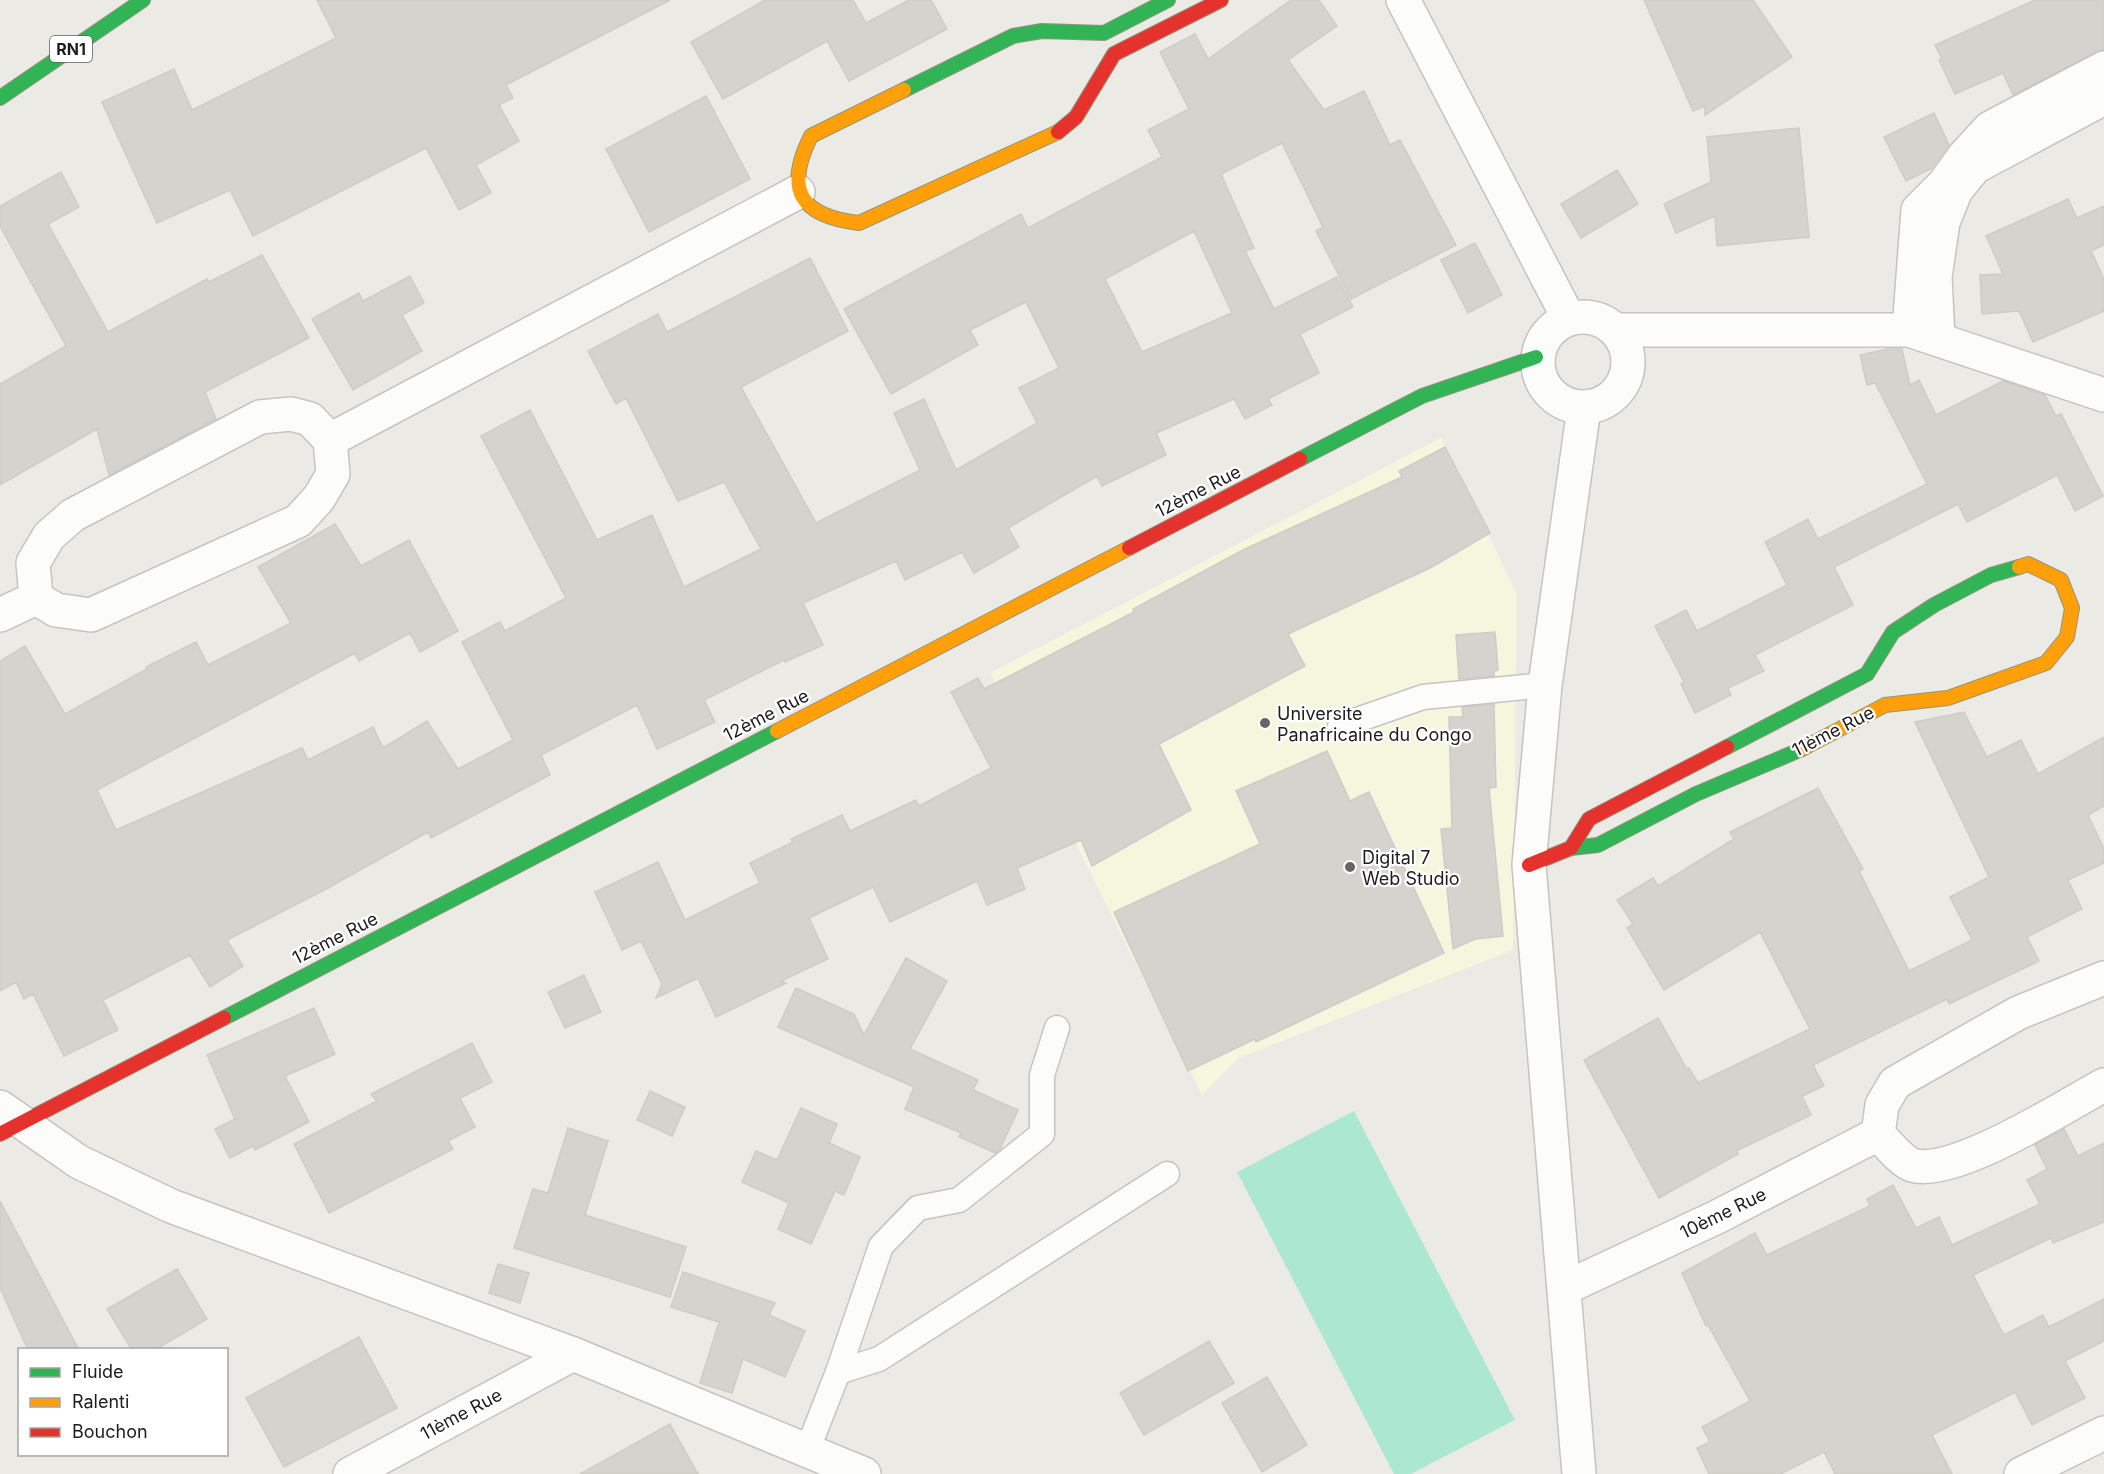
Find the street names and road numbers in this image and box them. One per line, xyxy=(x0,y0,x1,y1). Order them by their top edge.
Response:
road number: RN1 xyxy=(50,36,92,62)
street label: 12ème Rue xyxy=(1152,461,1244,521)
street label: 12ème Rue xyxy=(720,685,812,745)
street label: 11ème Rue xyxy=(1788,701,1878,761)
street label: 12ème Rue xyxy=(289,908,381,968)
street label: 10ème Rue xyxy=(1677,1183,1769,1243)
street label: 11ème Rue xyxy=(417,1384,505,1444)

